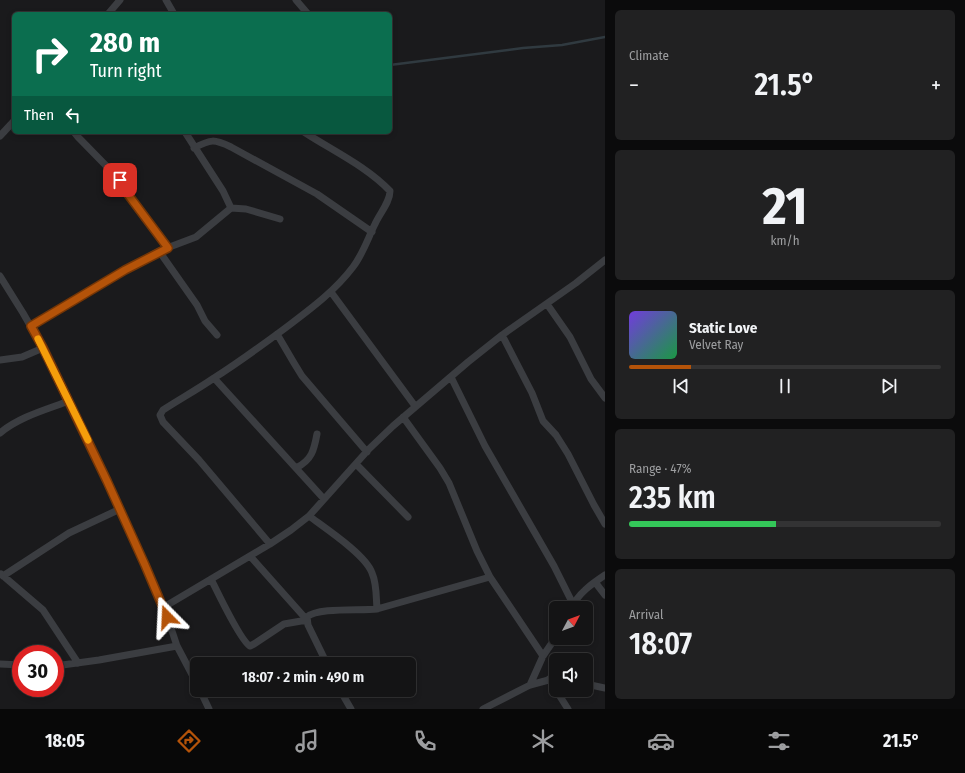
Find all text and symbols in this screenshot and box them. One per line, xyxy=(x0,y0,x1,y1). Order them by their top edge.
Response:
text: 280 m xyxy=(90,26,160,59)
icon: right xyxy=(24,28,76,80)
text: Climate xyxy=(629,48,669,63)
text: Turn right xyxy=(90,60,162,82)
text: 21.5° xyxy=(754,67,815,103)
text: − xyxy=(629,72,639,99)
text: + xyxy=(931,72,941,99)
icon: left xyxy=(62,104,84,126)
text: Then xyxy=(24,106,54,124)
pin xyxy=(103,163,137,197)
icon: arrive xyxy=(109,169,131,191)
text: 21 xyxy=(762,175,808,238)
text: km/h xyxy=(771,233,800,248)
text: Static Love xyxy=(689,319,757,337)
text: Velvet Ray xyxy=(689,337,743,352)
icon: previous xyxy=(670,375,692,397)
icon: pause xyxy=(774,375,796,397)
icon: next xyxy=(878,375,900,397)
text: Range · 47% xyxy=(629,461,692,476)
text: 235 km xyxy=(629,480,716,516)
position arrow xyxy=(146,596,188,638)
north arrow xyxy=(549,601,593,645)
map controls xyxy=(549,601,593,697)
text: Arrival xyxy=(629,607,663,622)
text: 18:07 xyxy=(629,626,692,662)
speed limit sign: 30 xyxy=(12,645,64,697)
button: sound xyxy=(549,653,593,697)
text: 18:07 · 2 min · 490 m xyxy=(242,668,364,686)
icon: directions xyxy=(175,727,203,755)
icon: music xyxy=(293,727,321,755)
icon: phone xyxy=(411,727,439,755)
icon: climate xyxy=(529,727,557,755)
icon: car xyxy=(647,727,675,755)
icon: filters xyxy=(765,727,793,755)
text: 18:05 xyxy=(45,730,85,752)
text: 21.5° xyxy=(883,730,920,752)

